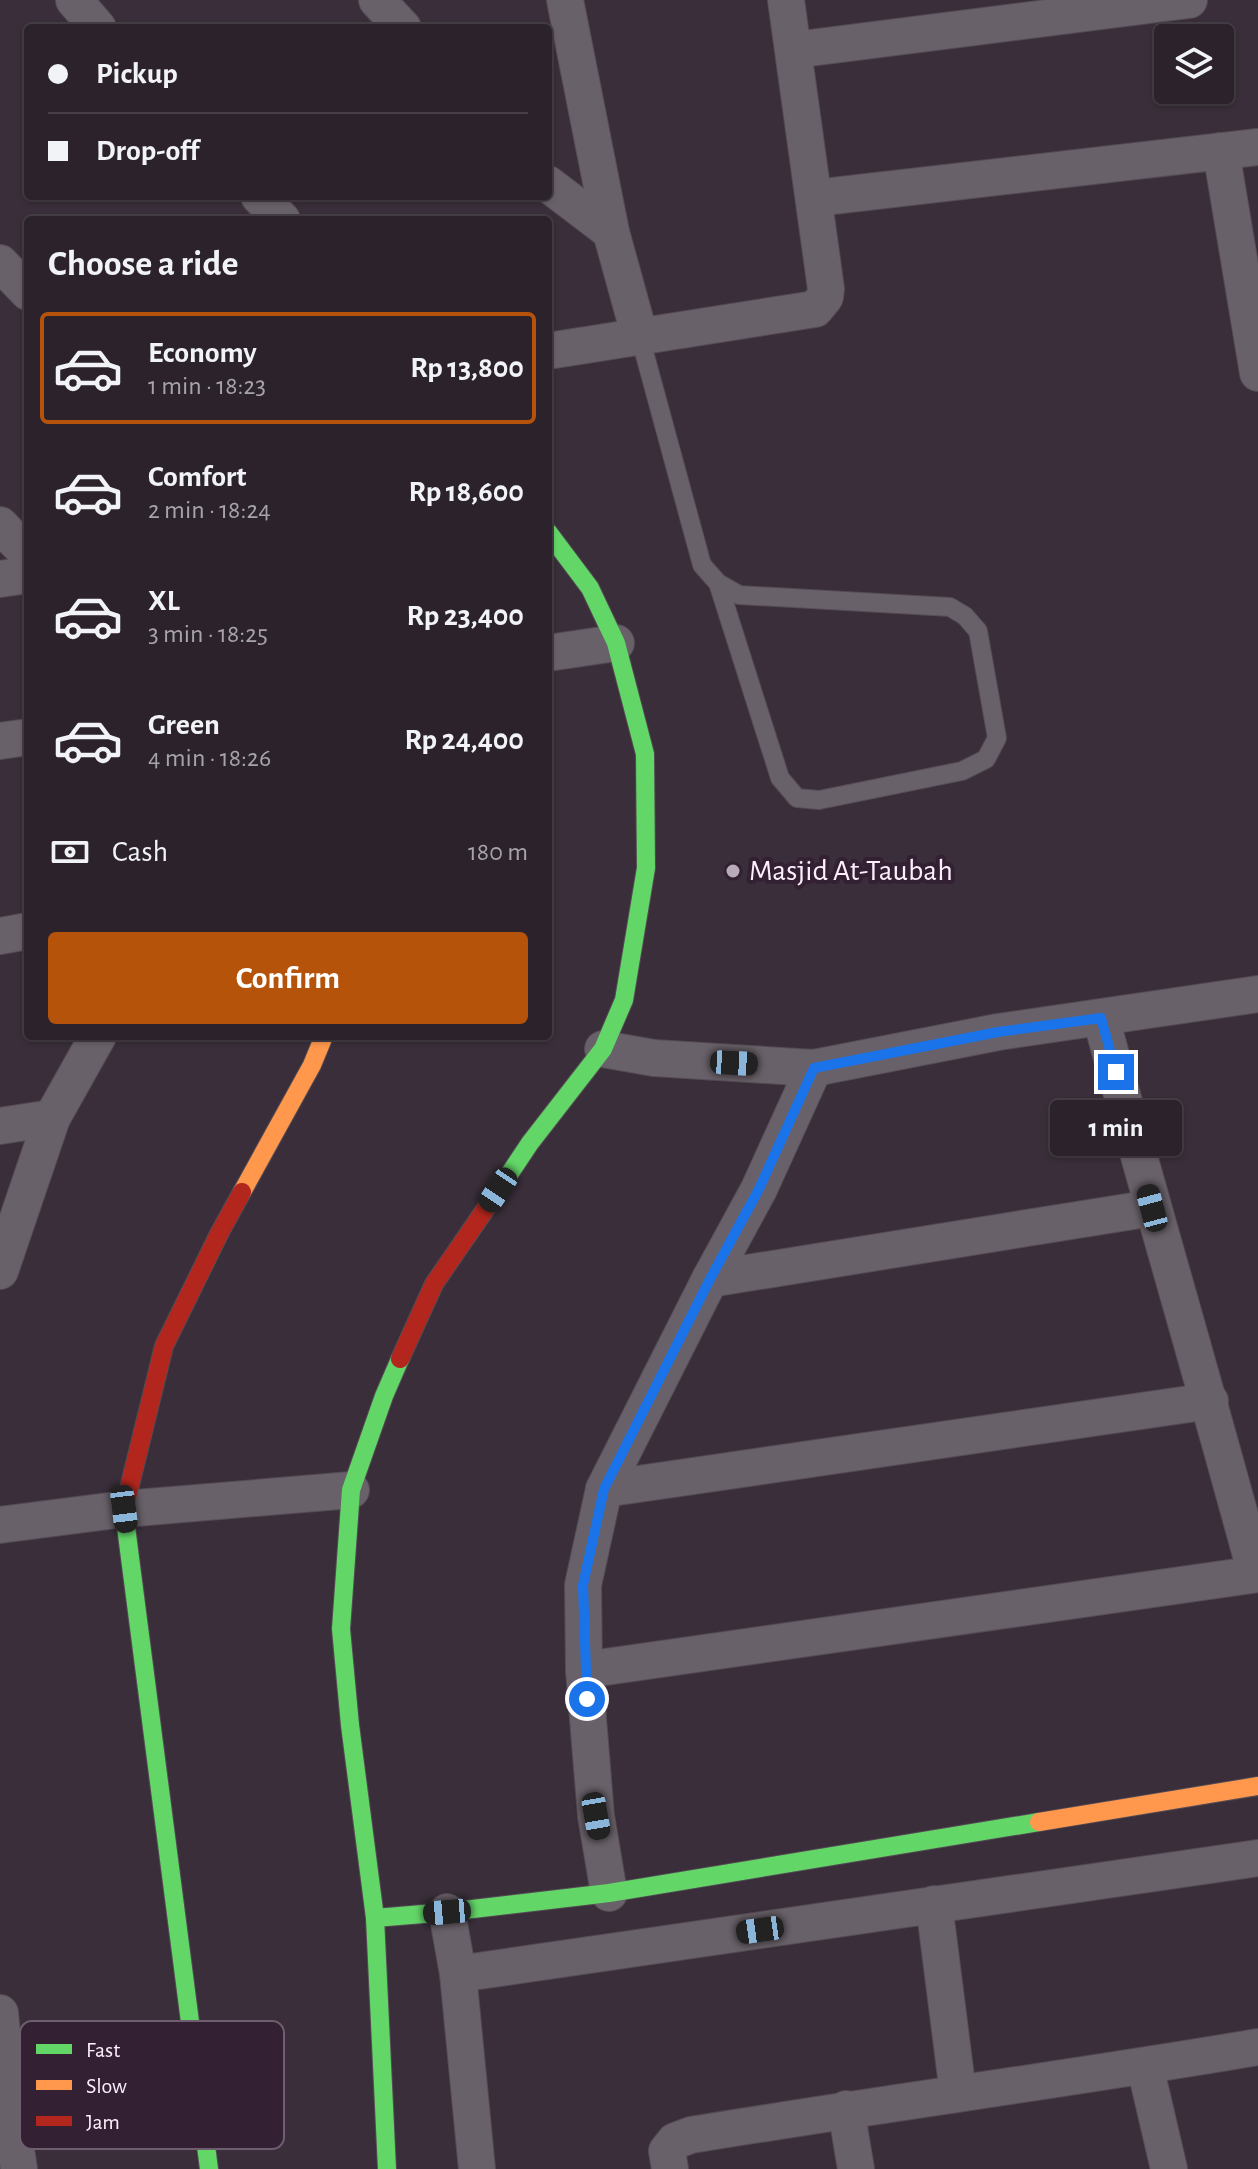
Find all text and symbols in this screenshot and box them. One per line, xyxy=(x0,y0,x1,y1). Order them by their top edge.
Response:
map controls xyxy=(1154,24,1234,104)
button: layers xyxy=(1154,24,1234,104)
text: Pickup xyxy=(96,59,178,89)
text: Drop-off xyxy=(96,136,199,166)
text: Choose a ride xyxy=(48,246,238,282)
icon: car xyxy=(52,332,124,404)
text: Economy xyxy=(148,338,257,368)
text: Rp 13,800 xyxy=(410,353,524,383)
text: 1 min · 18:23 xyxy=(148,373,266,399)
icon: car xyxy=(52,456,124,528)
text: Comfort xyxy=(148,462,247,492)
text: Rp 18,600 xyxy=(409,477,524,507)
text: 2 min · 18:24 xyxy=(148,497,271,523)
icon: car xyxy=(52,580,124,652)
text: XL xyxy=(148,586,180,616)
text: Rp 23,400 xyxy=(407,601,524,631)
text: 3 min · 18:25 xyxy=(148,621,268,647)
icon: car xyxy=(52,704,124,776)
text: Green xyxy=(148,710,220,740)
text: Rp 24,400 xyxy=(404,725,524,755)
text: 4 min · 18:26 xyxy=(148,745,271,771)
icon: cash xyxy=(48,830,92,874)
text: Cash xyxy=(112,837,168,867)
text: 180 m xyxy=(468,839,528,865)
place label: Masjid At-Taubah xyxy=(749,856,953,886)
marker: Masjid At-Taubah xyxy=(724,862,742,880)
button: Confirm xyxy=(48,932,528,1024)
car xyxy=(709,1050,759,1076)
route end xyxy=(1098,1054,1134,1090)
callout: 1 min xyxy=(1050,1100,1182,1156)
text: 1 min xyxy=(1089,1115,1143,1141)
car xyxy=(475,1163,521,1217)
car xyxy=(1134,1182,1170,1234)
car xyxy=(109,1484,139,1534)
route start xyxy=(569,1681,605,1717)
car xyxy=(580,1790,612,1842)
car xyxy=(422,1898,472,1926)
car xyxy=(735,1915,785,1945)
legend xyxy=(20,2021,284,2149)
text: Fast xyxy=(86,2039,120,2061)
text: Slow xyxy=(86,2075,127,2097)
text: Jam xyxy=(86,2111,120,2133)

